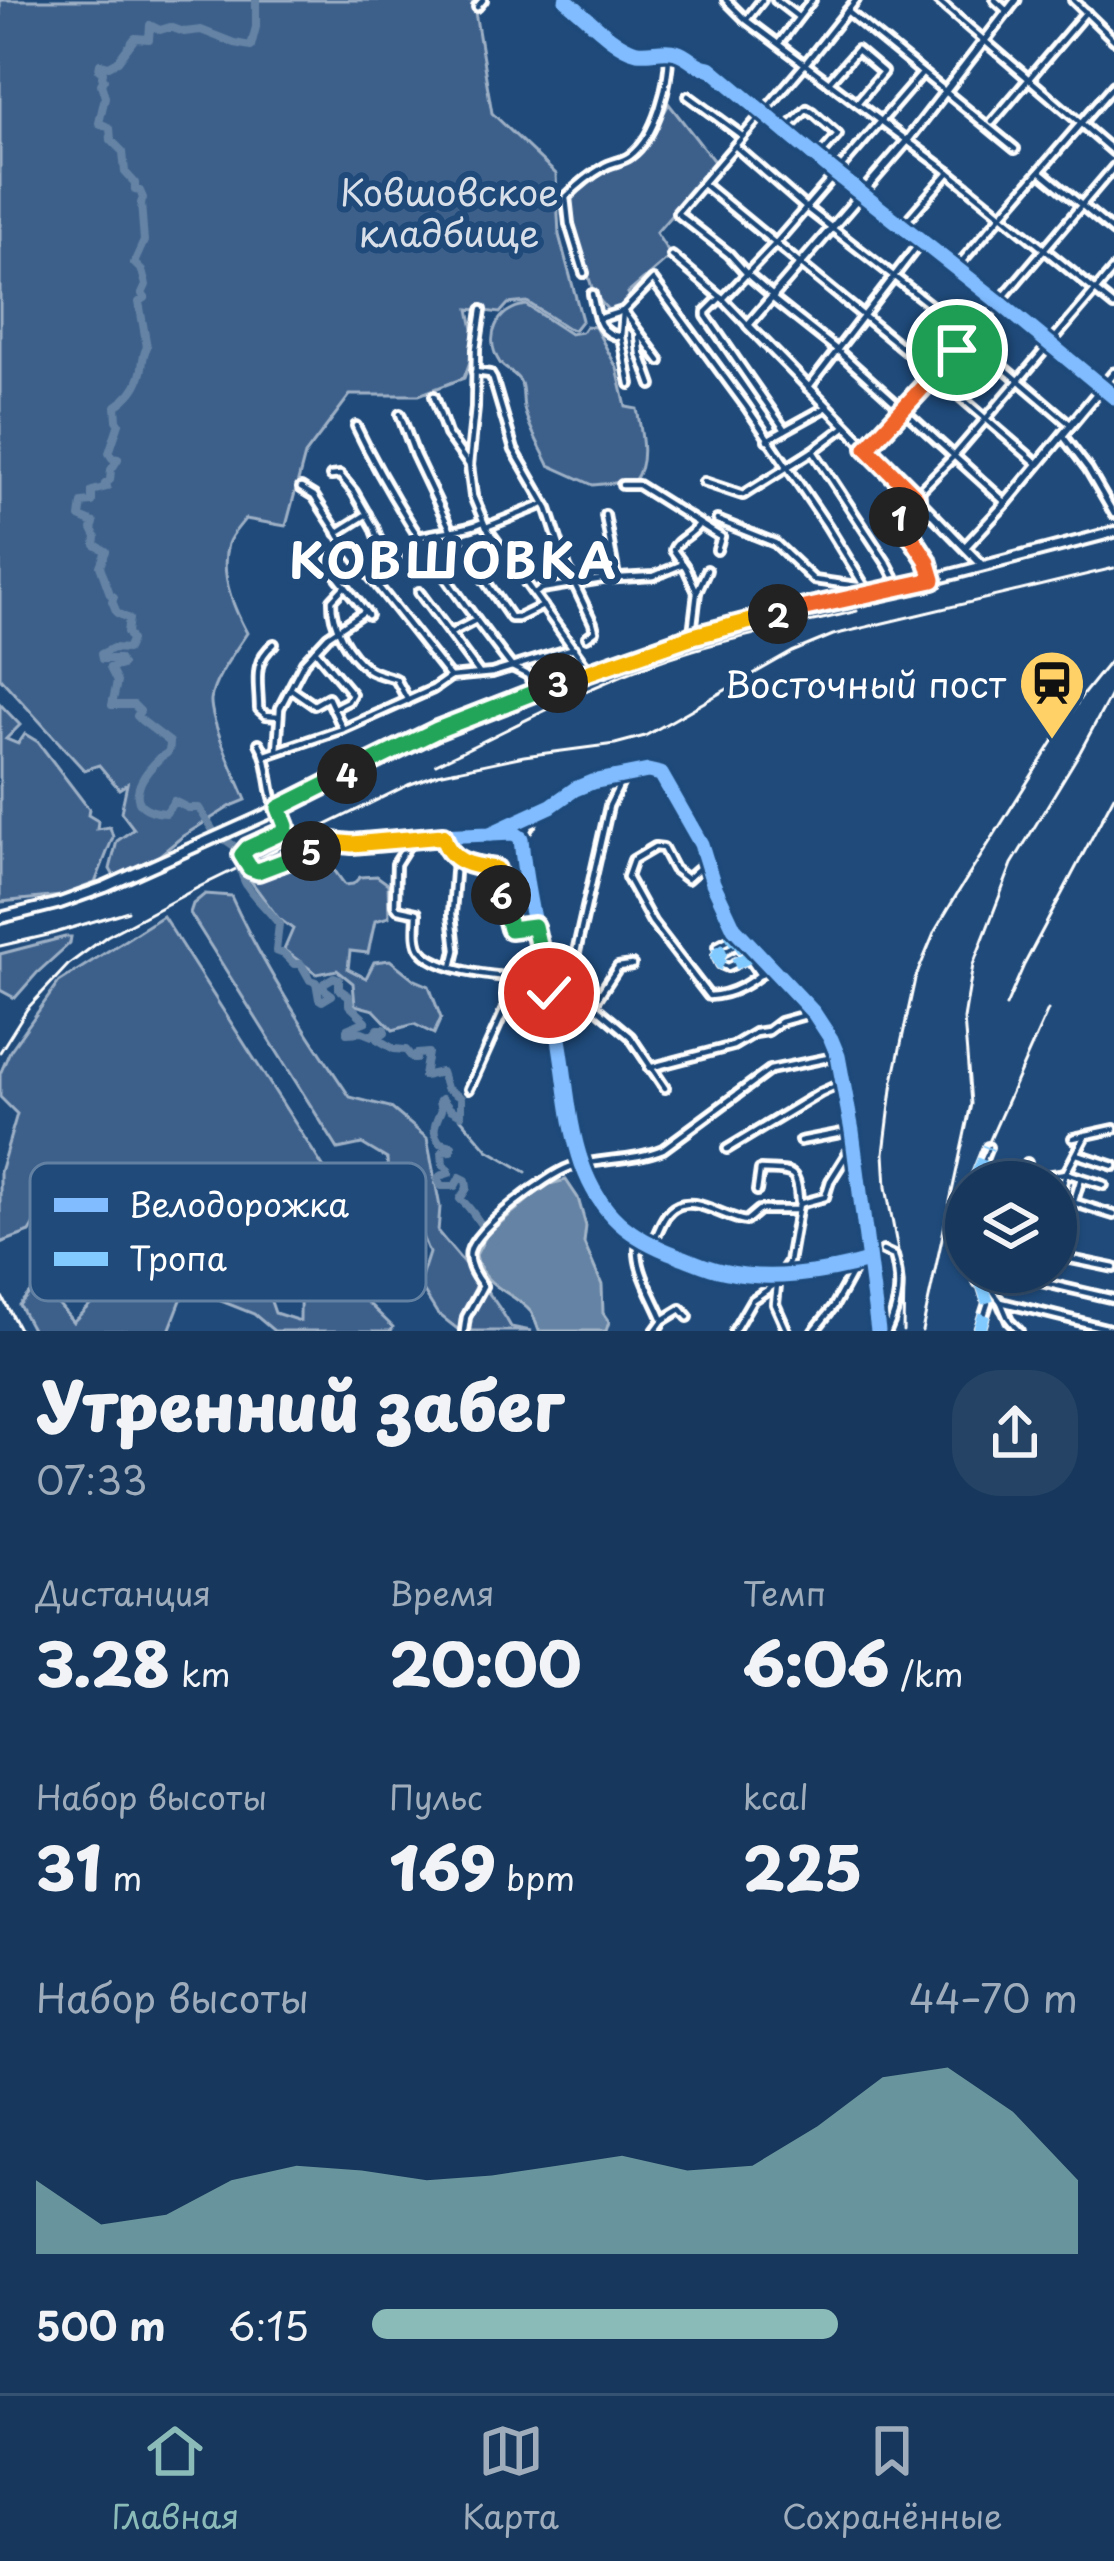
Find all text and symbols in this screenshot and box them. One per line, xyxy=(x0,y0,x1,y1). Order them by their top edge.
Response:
park label: Ковшовское кладбище xyxy=(339,164,559,259)
pin xyxy=(906,299,1008,401)
icon: arrive xyxy=(924,317,990,383)
pin: 1 xyxy=(869,487,929,547)
text: 1 xyxy=(891,492,907,542)
district label: КОВШОВКА xyxy=(289,523,619,595)
pin: 2 xyxy=(748,584,808,644)
text: 2 xyxy=(766,589,790,639)
station icon: Восточный пост xyxy=(1017,648,1087,742)
pin: 3 xyxy=(528,653,588,713)
place label: Восточный пост xyxy=(725,656,1007,710)
text: 3 xyxy=(547,658,569,708)
pin: 4 xyxy=(317,744,377,804)
text: 4 xyxy=(336,749,358,799)
pin: 5 xyxy=(281,821,341,881)
text: 5 xyxy=(300,826,322,876)
pin: 6 xyxy=(471,865,531,925)
text: 6 xyxy=(489,870,513,920)
pin xyxy=(498,942,600,1044)
icon: check xyxy=(516,960,582,1026)
map controls xyxy=(945,1161,1077,1293)
button: layers xyxy=(945,1161,1077,1293)
legend xyxy=(30,1163,426,1301)
text: Велодорожка xyxy=(129,1178,349,1228)
text: Тропа xyxy=(129,1232,228,1282)
text: Утренний забег xyxy=(36,1354,564,1453)
button: share xyxy=(952,1370,1078,1496)
text: 07:33 xyxy=(36,1449,147,1508)
text: Дистанция xyxy=(36,1567,211,1617)
text: Время xyxy=(389,1567,495,1617)
text: Темп xyxy=(743,1567,826,1617)
text: 3.28 xyxy=(36,1617,170,1707)
text: 20:00 xyxy=(389,1617,581,1707)
text: 6:06 xyxy=(743,1617,890,1707)
text: km xyxy=(170,1648,231,1698)
text: /km xyxy=(890,1648,964,1698)
text: Набор высоты xyxy=(36,1771,267,1821)
text: Пульс xyxy=(389,1771,483,1821)
text: kcal xyxy=(743,1771,809,1821)
text: 31 xyxy=(36,1821,102,1911)
text: 169 xyxy=(389,1821,496,1911)
text: 225 xyxy=(743,1821,862,1911)
text: m xyxy=(102,1852,142,1902)
text: bpm xyxy=(496,1852,575,1902)
text: Набор высоты xyxy=(36,1967,309,2026)
text: 44–70 m xyxy=(909,1967,1078,2026)
text: 500 m xyxy=(36,2295,166,2354)
text: 6:15 xyxy=(228,2295,309,2354)
tab: Главная xyxy=(111,2418,239,2540)
tab: Карта xyxy=(462,2418,559,2540)
tab: Сохранённые xyxy=(782,2418,1003,2540)

